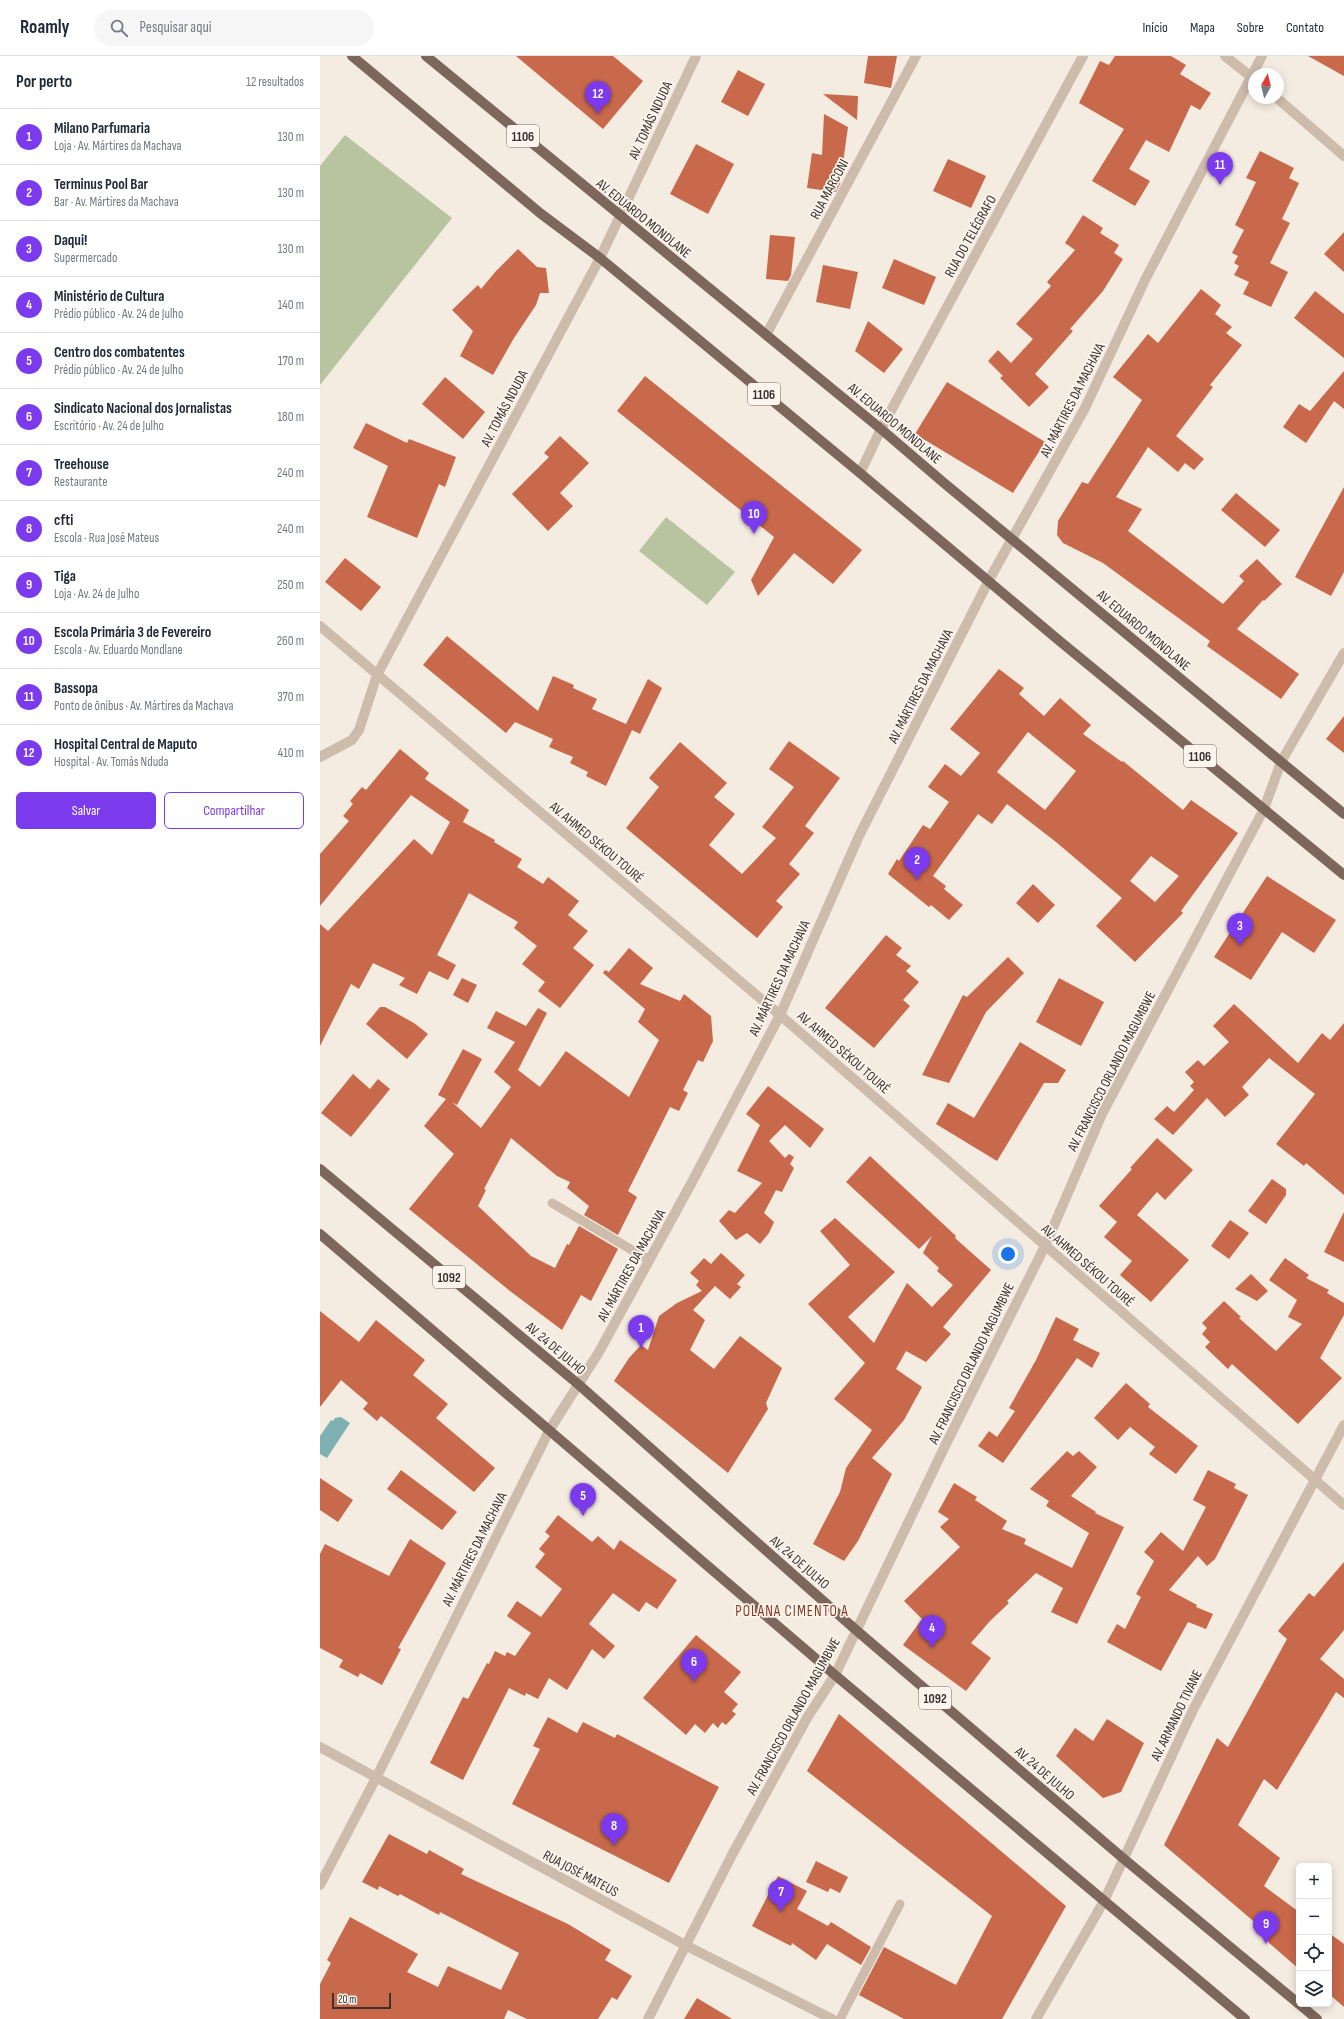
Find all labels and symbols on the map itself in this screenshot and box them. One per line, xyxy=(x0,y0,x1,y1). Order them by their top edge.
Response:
north arrow xyxy=(1248,68,1284,104)
street label: AV. TOMÁS NDUDA xyxy=(625,78,676,163)
pin: 12 xyxy=(585,81,611,114)
road number: 1106 xyxy=(507,125,539,147)
pin: 11 xyxy=(1207,152,1233,185)
street label: RUA MARCONI xyxy=(807,156,852,222)
street label: AV. EDUARDO MONDLANE xyxy=(592,174,695,262)
street label: RUA DO TELÉGRAFO xyxy=(941,192,1000,280)
street label: AV. MÁRTIRES DA MACHAVA xyxy=(1036,339,1109,461)
street label: AV. TOMÁS NDUDA xyxy=(477,366,532,450)
street label: AV. EDUARDO MONDLANE xyxy=(844,379,945,468)
road number: 1106 xyxy=(748,383,780,405)
pin: 10 xyxy=(741,501,767,534)
street label: AV. EDUARDO MONDLANE xyxy=(1093,586,1194,675)
street label: AV. MÁRTIRES DA MACHAVA xyxy=(884,625,957,747)
road number: 1106 xyxy=(1184,745,1216,767)
street label: AV. AHMED SÉKOU TOURÉ xyxy=(545,797,647,887)
pin: 2 xyxy=(904,847,930,880)
pin: 3 xyxy=(1227,913,1253,946)
street label: AV. MÁRTIRES DA MACHAVA xyxy=(745,917,814,1040)
street label: AV. FRANCISCO ORLANDO MAGUMBWE xyxy=(1063,988,1159,1155)
street label: AV. AHMED SÉKOU TOURÉ xyxy=(793,1007,894,1097)
street label: AV. MÁRTIRES DA MACHAVA xyxy=(593,1205,670,1325)
street label: AV. AHMED SÉKOU TOURÉ xyxy=(1037,1220,1138,1310)
your location xyxy=(998,1244,1018,1264)
road number: 1092 xyxy=(433,1266,465,1288)
street label: AV. FRANCISCO ORLANDO MAGUMBWE xyxy=(924,1280,1018,1448)
pin: 1 xyxy=(628,1315,654,1348)
street label: AV. 24 DE JULHO xyxy=(521,1318,589,1379)
pin: 5 xyxy=(570,1483,596,1516)
street label: AV. MÁRTIRES DA MACHAVA xyxy=(438,1488,511,1610)
street label: AV. 24 DE JULHO xyxy=(766,1531,833,1593)
district label: POLANA CIMENTO A xyxy=(735,1602,849,1621)
pin: 4 xyxy=(919,1615,945,1648)
street label: AV. FRANCISCO ORLANDO MAGUMBWE xyxy=(743,1634,844,1799)
pin: 6 xyxy=(681,1649,707,1682)
street label: AV. ARMANDO TIVANE xyxy=(1147,1667,1206,1764)
road number: 1092 xyxy=(919,1687,951,1709)
street label: AV. 24 DE JULHO xyxy=(1011,1742,1078,1804)
pin: 8 xyxy=(601,1813,627,1846)
street label: RUA JOSÉ MATEUS xyxy=(540,1846,621,1900)
pin: 7 xyxy=(768,1879,794,1912)
pin: 9 xyxy=(1253,1911,1279,1944)
scale bar xyxy=(332,1991,391,2010)

